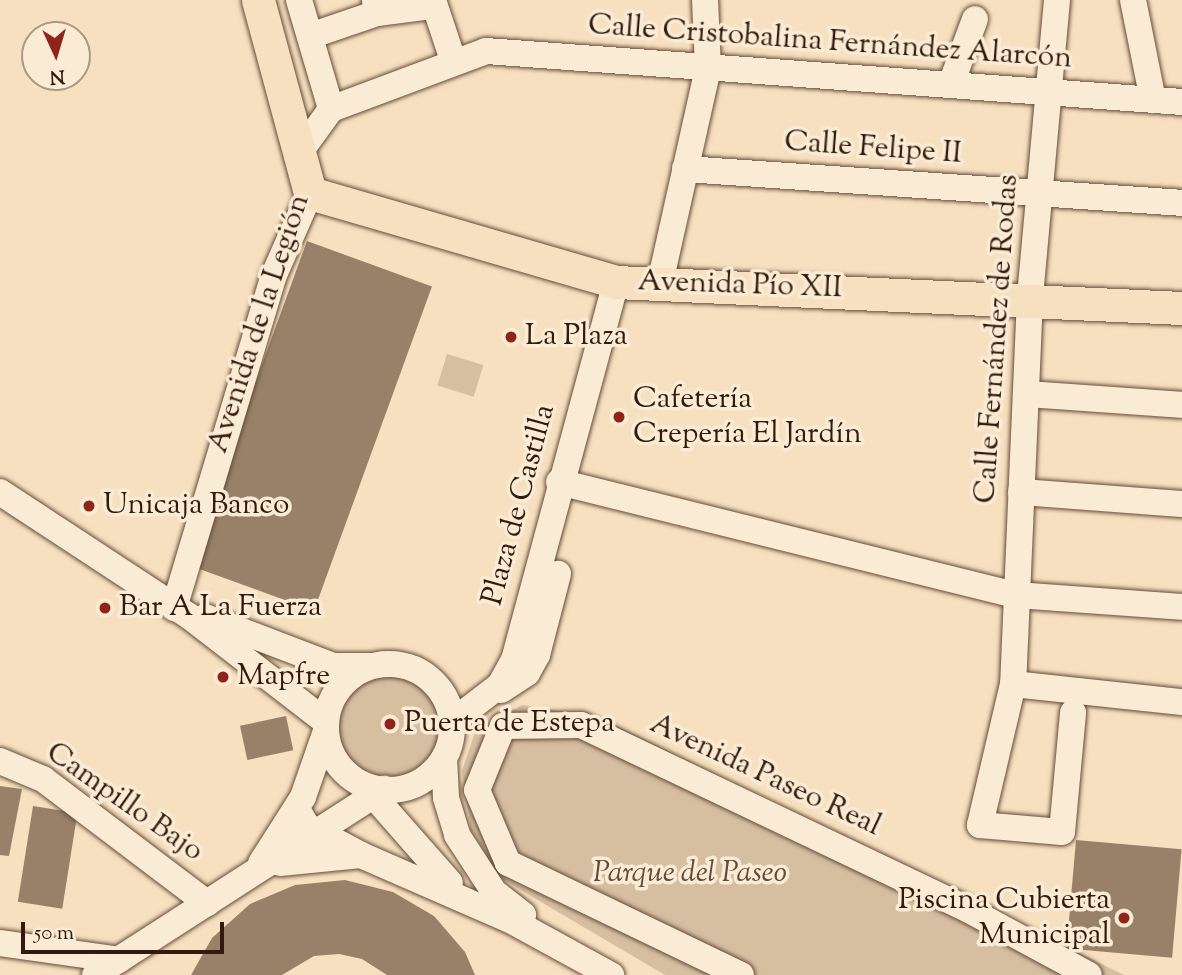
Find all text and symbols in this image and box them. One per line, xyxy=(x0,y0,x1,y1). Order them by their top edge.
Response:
street label: Calle Cristobalina Fernández Alarcón xyxy=(587,8,1073,78)
north arrow xyxy=(21,21,91,91)
text: N xyxy=(49,61,66,89)
street label: Calle Felipe II xyxy=(783,125,963,173)
street label: Calle Fernández de Rodas xyxy=(969,173,1027,505)
street label: Avenida de la Legión xyxy=(201,190,319,458)
street label: Avenida Pío XII xyxy=(637,264,843,308)
place label: La Plaza xyxy=(525,319,628,355)
marker: La Plaza xyxy=(503,329,519,345)
place label: Cafetería Crepería El Jardín xyxy=(633,382,862,452)
street label: Plaza de Castilla xyxy=(476,401,564,609)
marker: Cafetería Crepería El Jardín xyxy=(611,409,627,425)
place label: Unicaja Banco xyxy=(103,488,289,524)
marker: Unicaja Banco xyxy=(81,498,97,514)
place label: Bar A La Fuerza xyxy=(119,590,322,626)
marker: Bar A La Fuerza xyxy=(97,600,113,616)
place label: Mapfre xyxy=(237,659,330,695)
marker: Mapfre xyxy=(215,669,231,685)
place label: Puerta de Estepa xyxy=(404,706,615,742)
street label: Avenida Paseo Real xyxy=(644,707,886,845)
marker: Puerta de Estepa xyxy=(382,716,398,732)
street label: Campillo Bajo xyxy=(38,736,210,870)
park label: Parque del Paseo xyxy=(593,856,787,892)
place label: Piscina Cubierta Municipal xyxy=(898,883,1110,954)
scale bar xyxy=(24,908,228,952)
marker: Piscina Cubierta Municipal xyxy=(1116,910,1132,926)
text: 50 m xyxy=(34,919,74,949)

